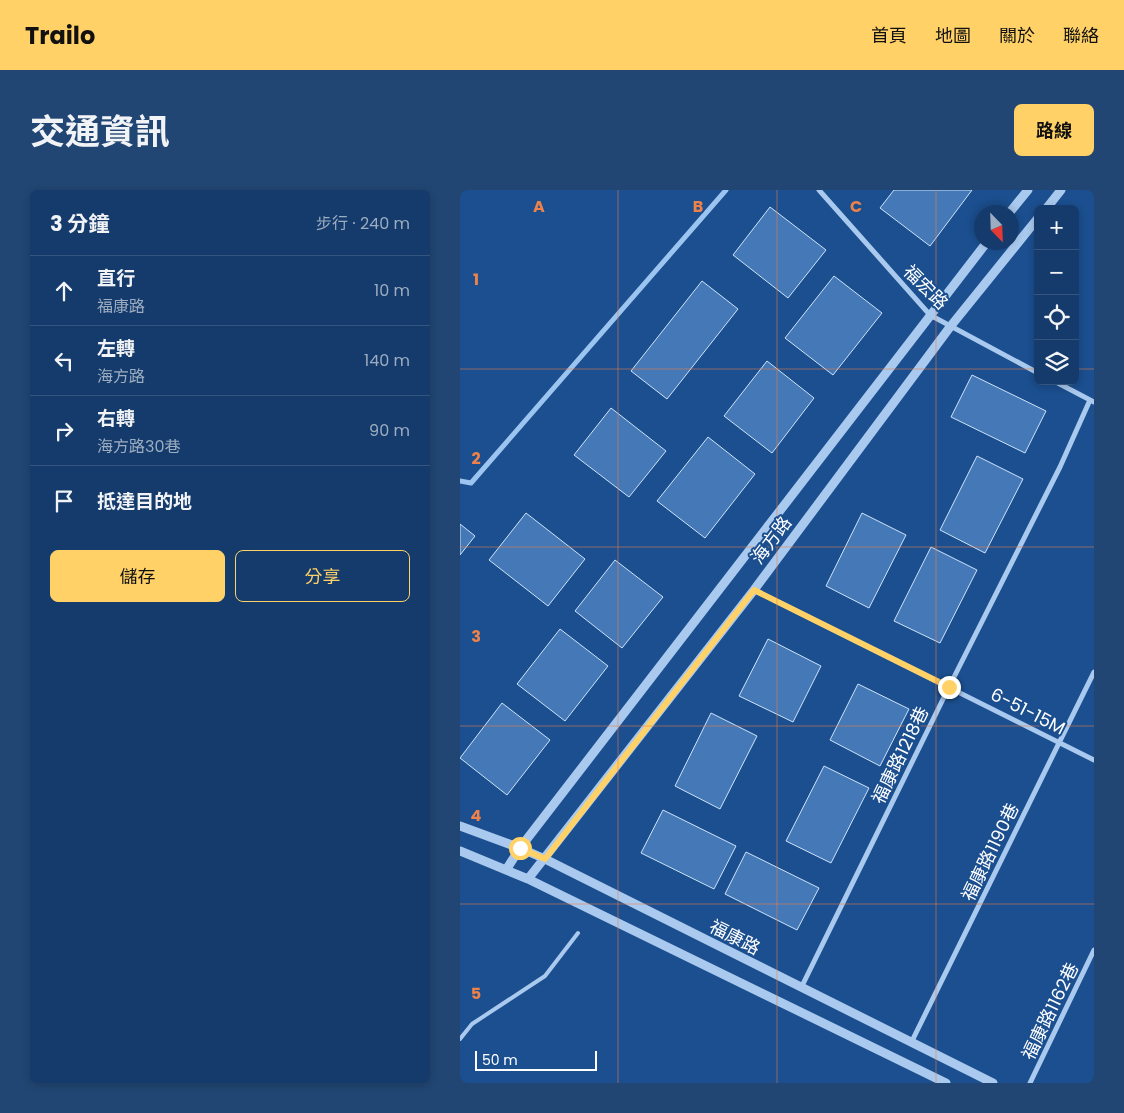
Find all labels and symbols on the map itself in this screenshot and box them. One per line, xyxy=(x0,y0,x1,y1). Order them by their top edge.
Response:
text: A xyxy=(533,195,545,218)
text: B xyxy=(693,195,703,218)
text: C xyxy=(850,195,862,218)
north arrow xyxy=(974,205,1019,250)
street label: 福宏路 xyxy=(898,259,954,315)
text: 1 xyxy=(473,268,479,291)
text: 2 xyxy=(471,447,481,470)
street label: 海方路 xyxy=(745,511,797,569)
text: 3 xyxy=(471,625,481,648)
route end xyxy=(938,676,961,699)
street label: 6-51-15M xyxy=(986,681,1070,741)
street label: 福康路1218巷 xyxy=(866,702,934,808)
street label: 福康路1190巷 xyxy=(955,799,1025,905)
text: 4 xyxy=(471,804,482,827)
route start xyxy=(509,837,532,860)
street label: 福康路 xyxy=(705,914,765,960)
street label: 福康路1162巷 xyxy=(1016,958,1084,1064)
text: 5 xyxy=(471,982,481,1005)
scale bar xyxy=(475,1048,598,1071)

